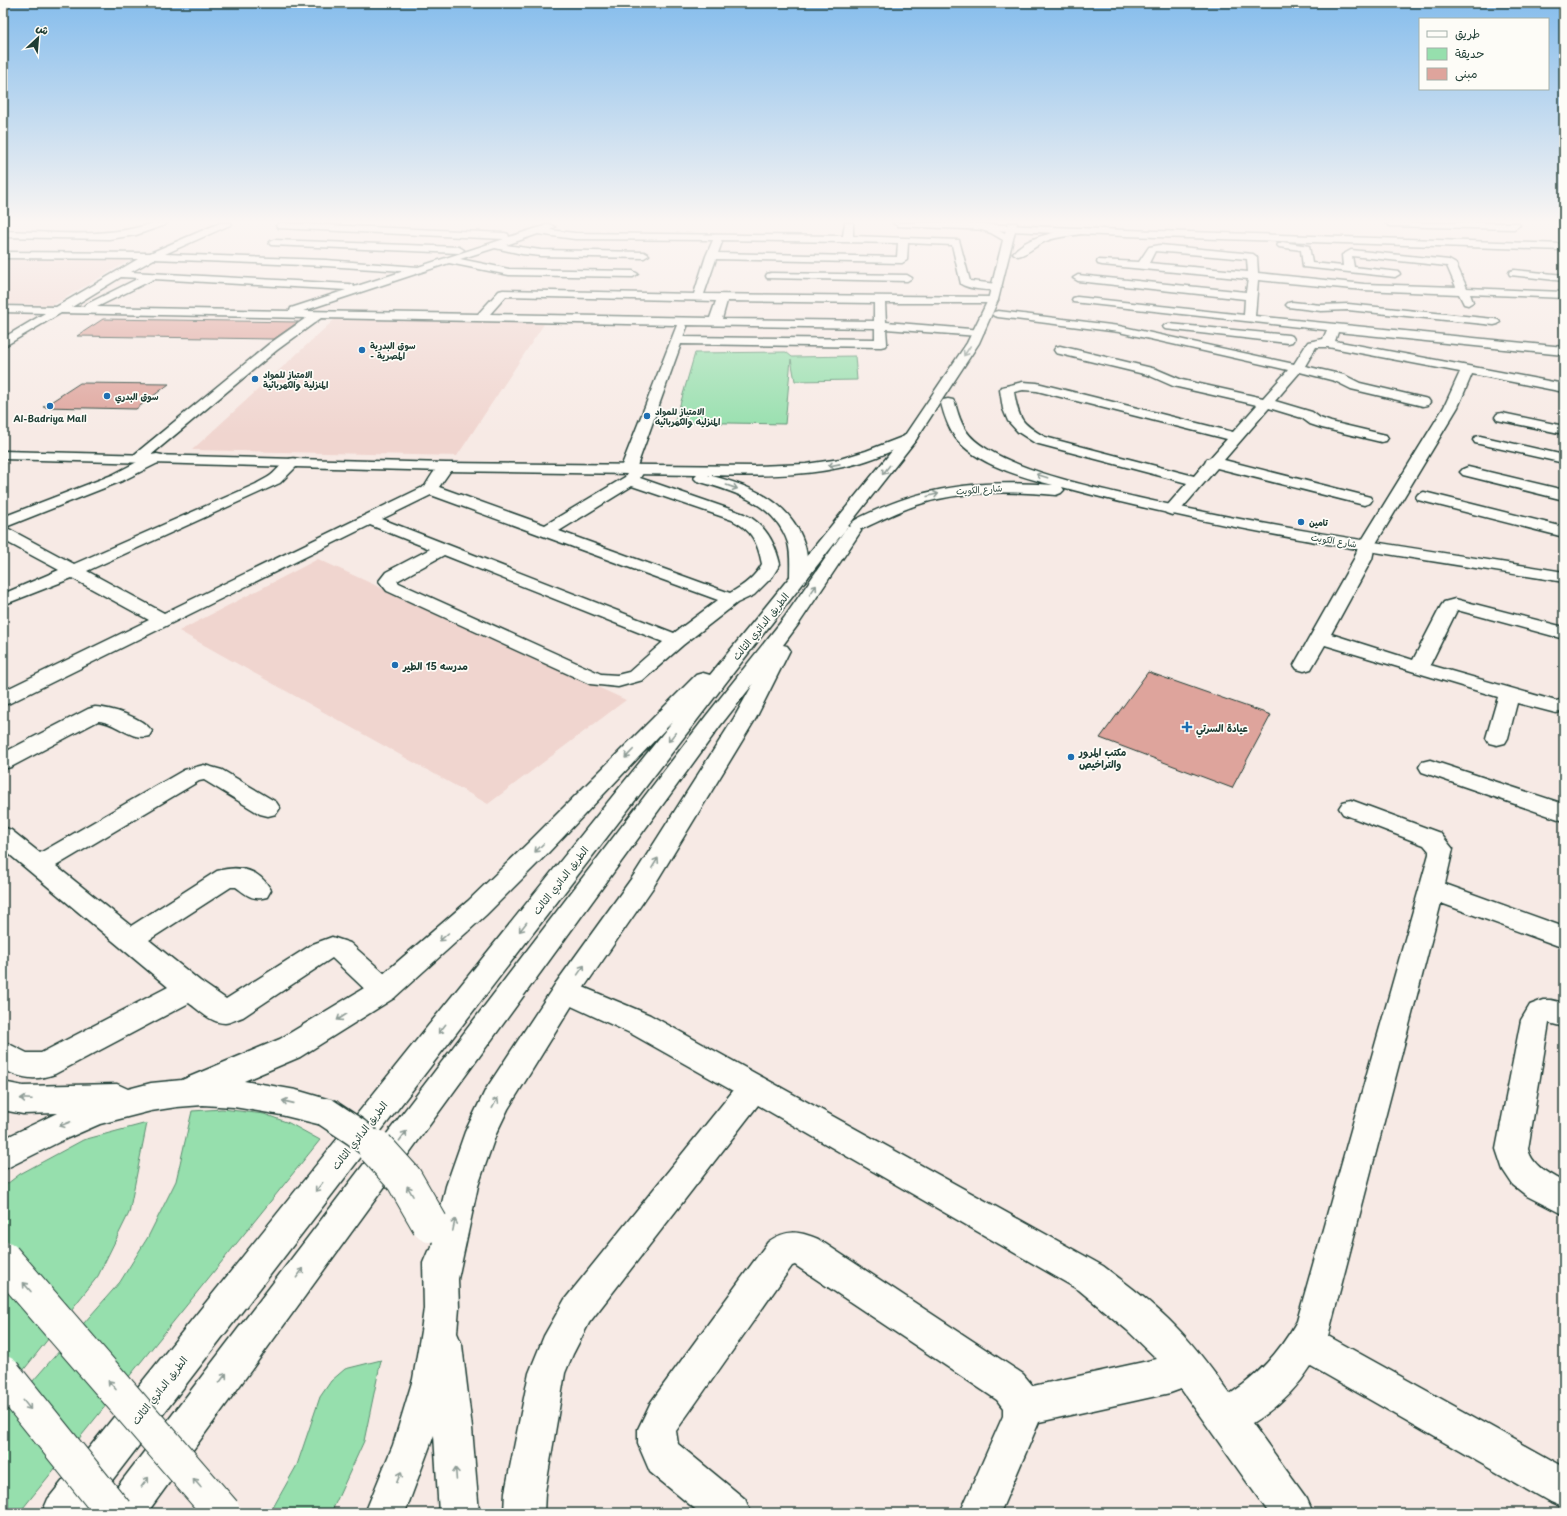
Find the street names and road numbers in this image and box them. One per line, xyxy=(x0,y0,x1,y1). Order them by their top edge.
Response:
street label: شارع الكويت xyxy=(955,480,1003,498)
street label: شارع الكويت xyxy=(1310,529,1358,551)
street label: الطريق الدائري الثالث xyxy=(728,589,793,664)
street label: الطريق الدائري الثالث xyxy=(529,843,593,919)
street label: الطريق الدائري الثالث xyxy=(328,1098,392,1174)
street label: الطريق الدائري الثالث xyxy=(128,1353,192,1429)

